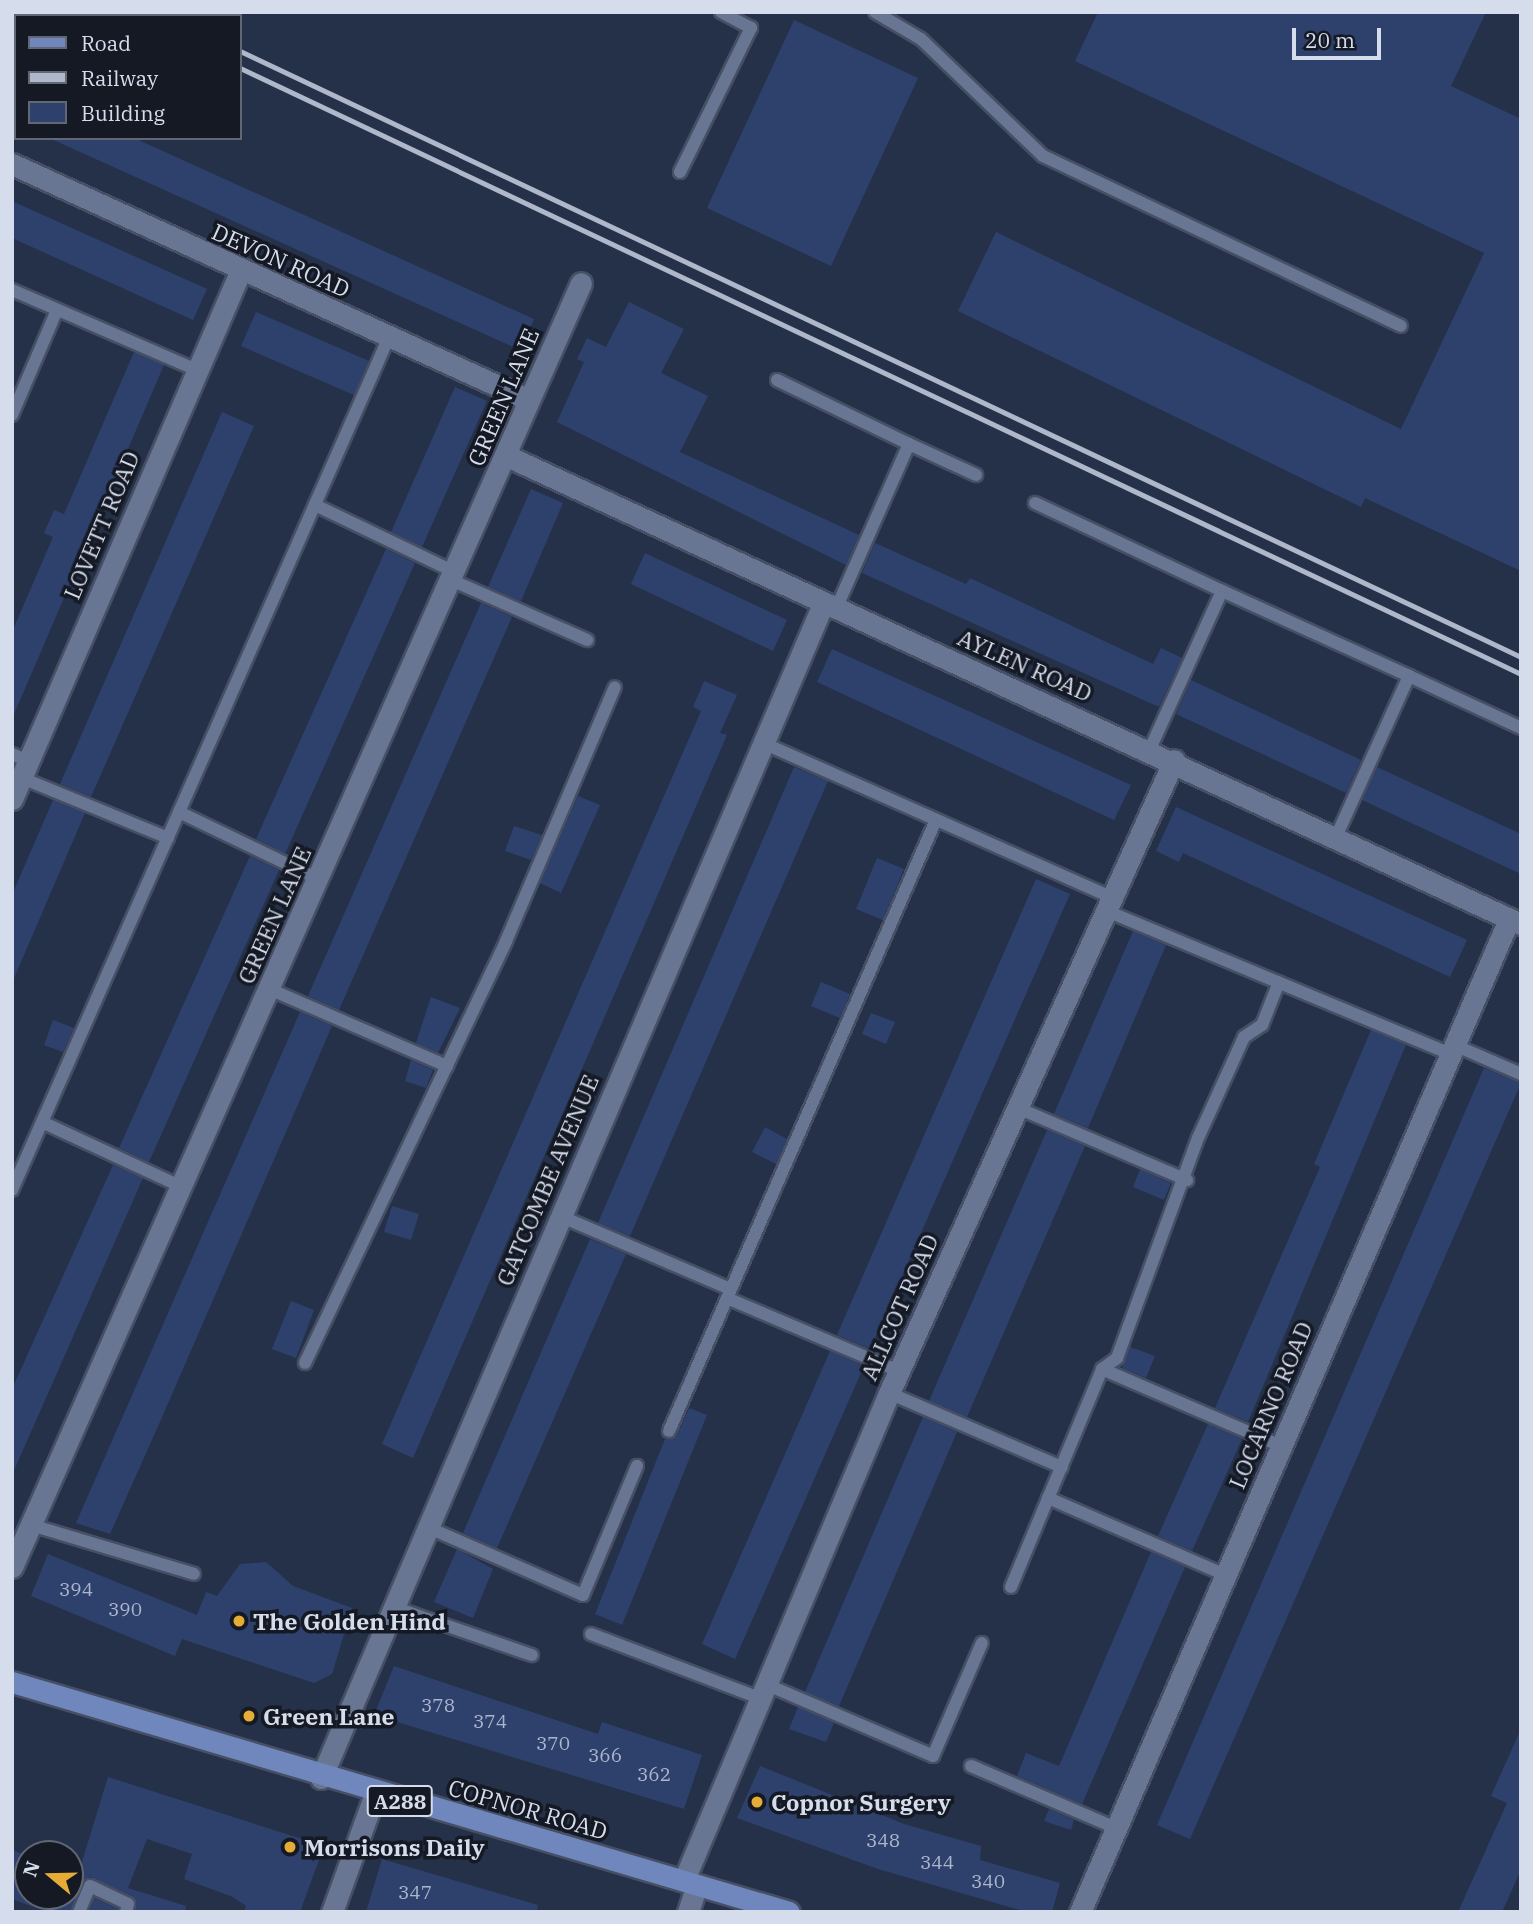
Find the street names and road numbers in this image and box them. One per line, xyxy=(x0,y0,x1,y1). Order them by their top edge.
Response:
street label: DEVON ROAD xyxy=(208,217,354,303)
street label: GREEN LANE xyxy=(462,324,544,470)
street label: LOVETT ROAD xyxy=(57,447,145,603)
street label: AYLEN ROAD xyxy=(954,623,1096,707)
street label: GREEN LANE xyxy=(231,842,317,988)
street label: GATCOMBE AVENUE xyxy=(490,1070,604,1290)
street label: ALLCOT ROAD xyxy=(854,1230,944,1384)
street label: LOCARNO ROAD xyxy=(1222,1317,1318,1493)
street label: COPNOR ROAD xyxy=(445,1773,611,1845)
road number: A288 xyxy=(367,1784,433,1818)

